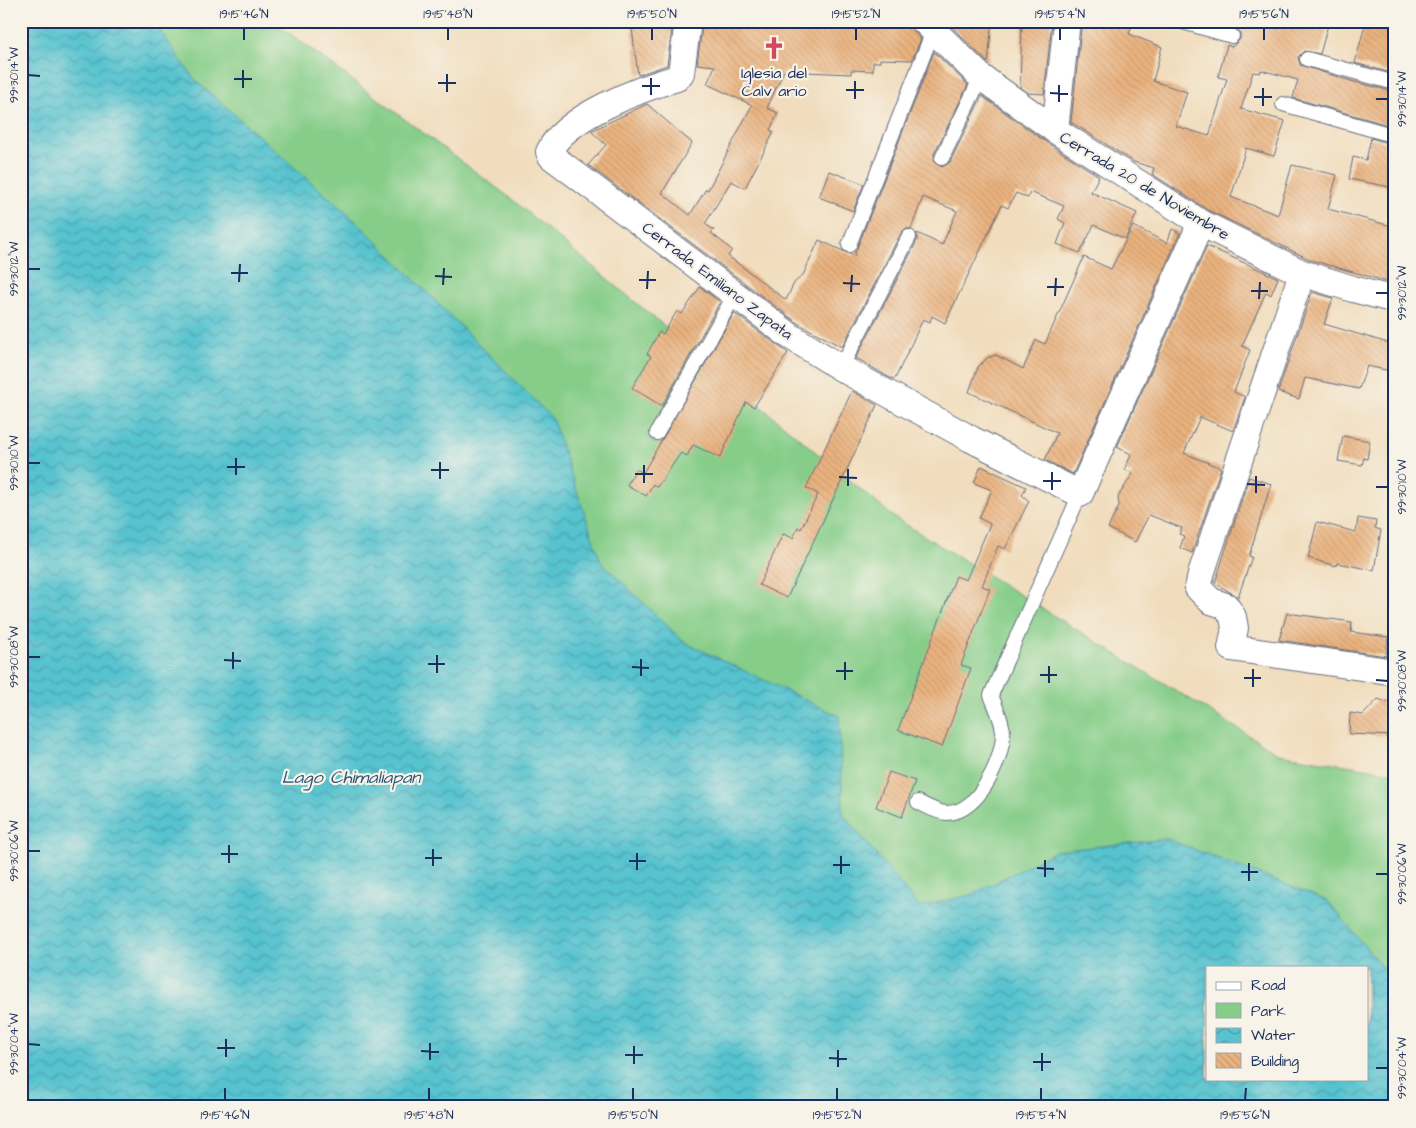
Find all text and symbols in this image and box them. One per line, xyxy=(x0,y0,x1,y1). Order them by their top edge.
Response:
text: 19°15'46"N xyxy=(219,6,269,23)
text: 19°15'48"N xyxy=(423,6,473,23)
text: 19°15'50"N xyxy=(627,6,677,23)
text: 19°15'52"N xyxy=(832,6,881,23)
text: 19°15'54"N xyxy=(1035,6,1085,23)
text: 19°15'56"N xyxy=(1239,6,1289,23)
church icon: Iglesia del Calv ario xyxy=(761,35,787,61)
text: 99°30'14"W xyxy=(6,46,23,103)
place label: Iglesia del Calv ario xyxy=(741,62,807,102)
text: 99°30'14"W xyxy=(1394,70,1411,127)
street label: Cerrada 20 de Noviembre xyxy=(1055,126,1234,246)
street label: Cerrada. Emiliano Zapata xyxy=(637,217,797,345)
text: 99°30'12"W xyxy=(6,241,23,296)
text: 99°30'12"W xyxy=(1394,265,1411,320)
text: 99°30'10"W xyxy=(6,435,23,491)
text: 99°30'10"W xyxy=(1394,459,1411,515)
text: 99°30'08"W xyxy=(6,626,23,688)
text: 99°30'08"W xyxy=(1394,650,1411,712)
water label: Lago Chimaliapan xyxy=(282,765,422,791)
text: 99°30'06"W xyxy=(6,820,23,882)
text: 99°30'06"W xyxy=(1394,843,1411,905)
legend xyxy=(1206,966,1368,1080)
text: Road xyxy=(1251,975,1286,996)
text: Park xyxy=(1251,1001,1286,1022)
text: 99°30'04"W xyxy=(6,1012,23,1075)
text: Water xyxy=(1251,1025,1295,1046)
text: 99°30'04"W xyxy=(1394,1036,1411,1099)
text: Building xyxy=(1251,1051,1299,1073)
text: 19°15'46"N xyxy=(200,1107,250,1124)
text: 19°15'48"N xyxy=(404,1107,454,1124)
text: 19°15'50"N xyxy=(608,1107,658,1124)
text: 19°15'52"N xyxy=(813,1107,862,1124)
text: 19°15'54"N xyxy=(1016,1107,1066,1124)
text: 19°15'56"N xyxy=(1220,1107,1270,1124)

